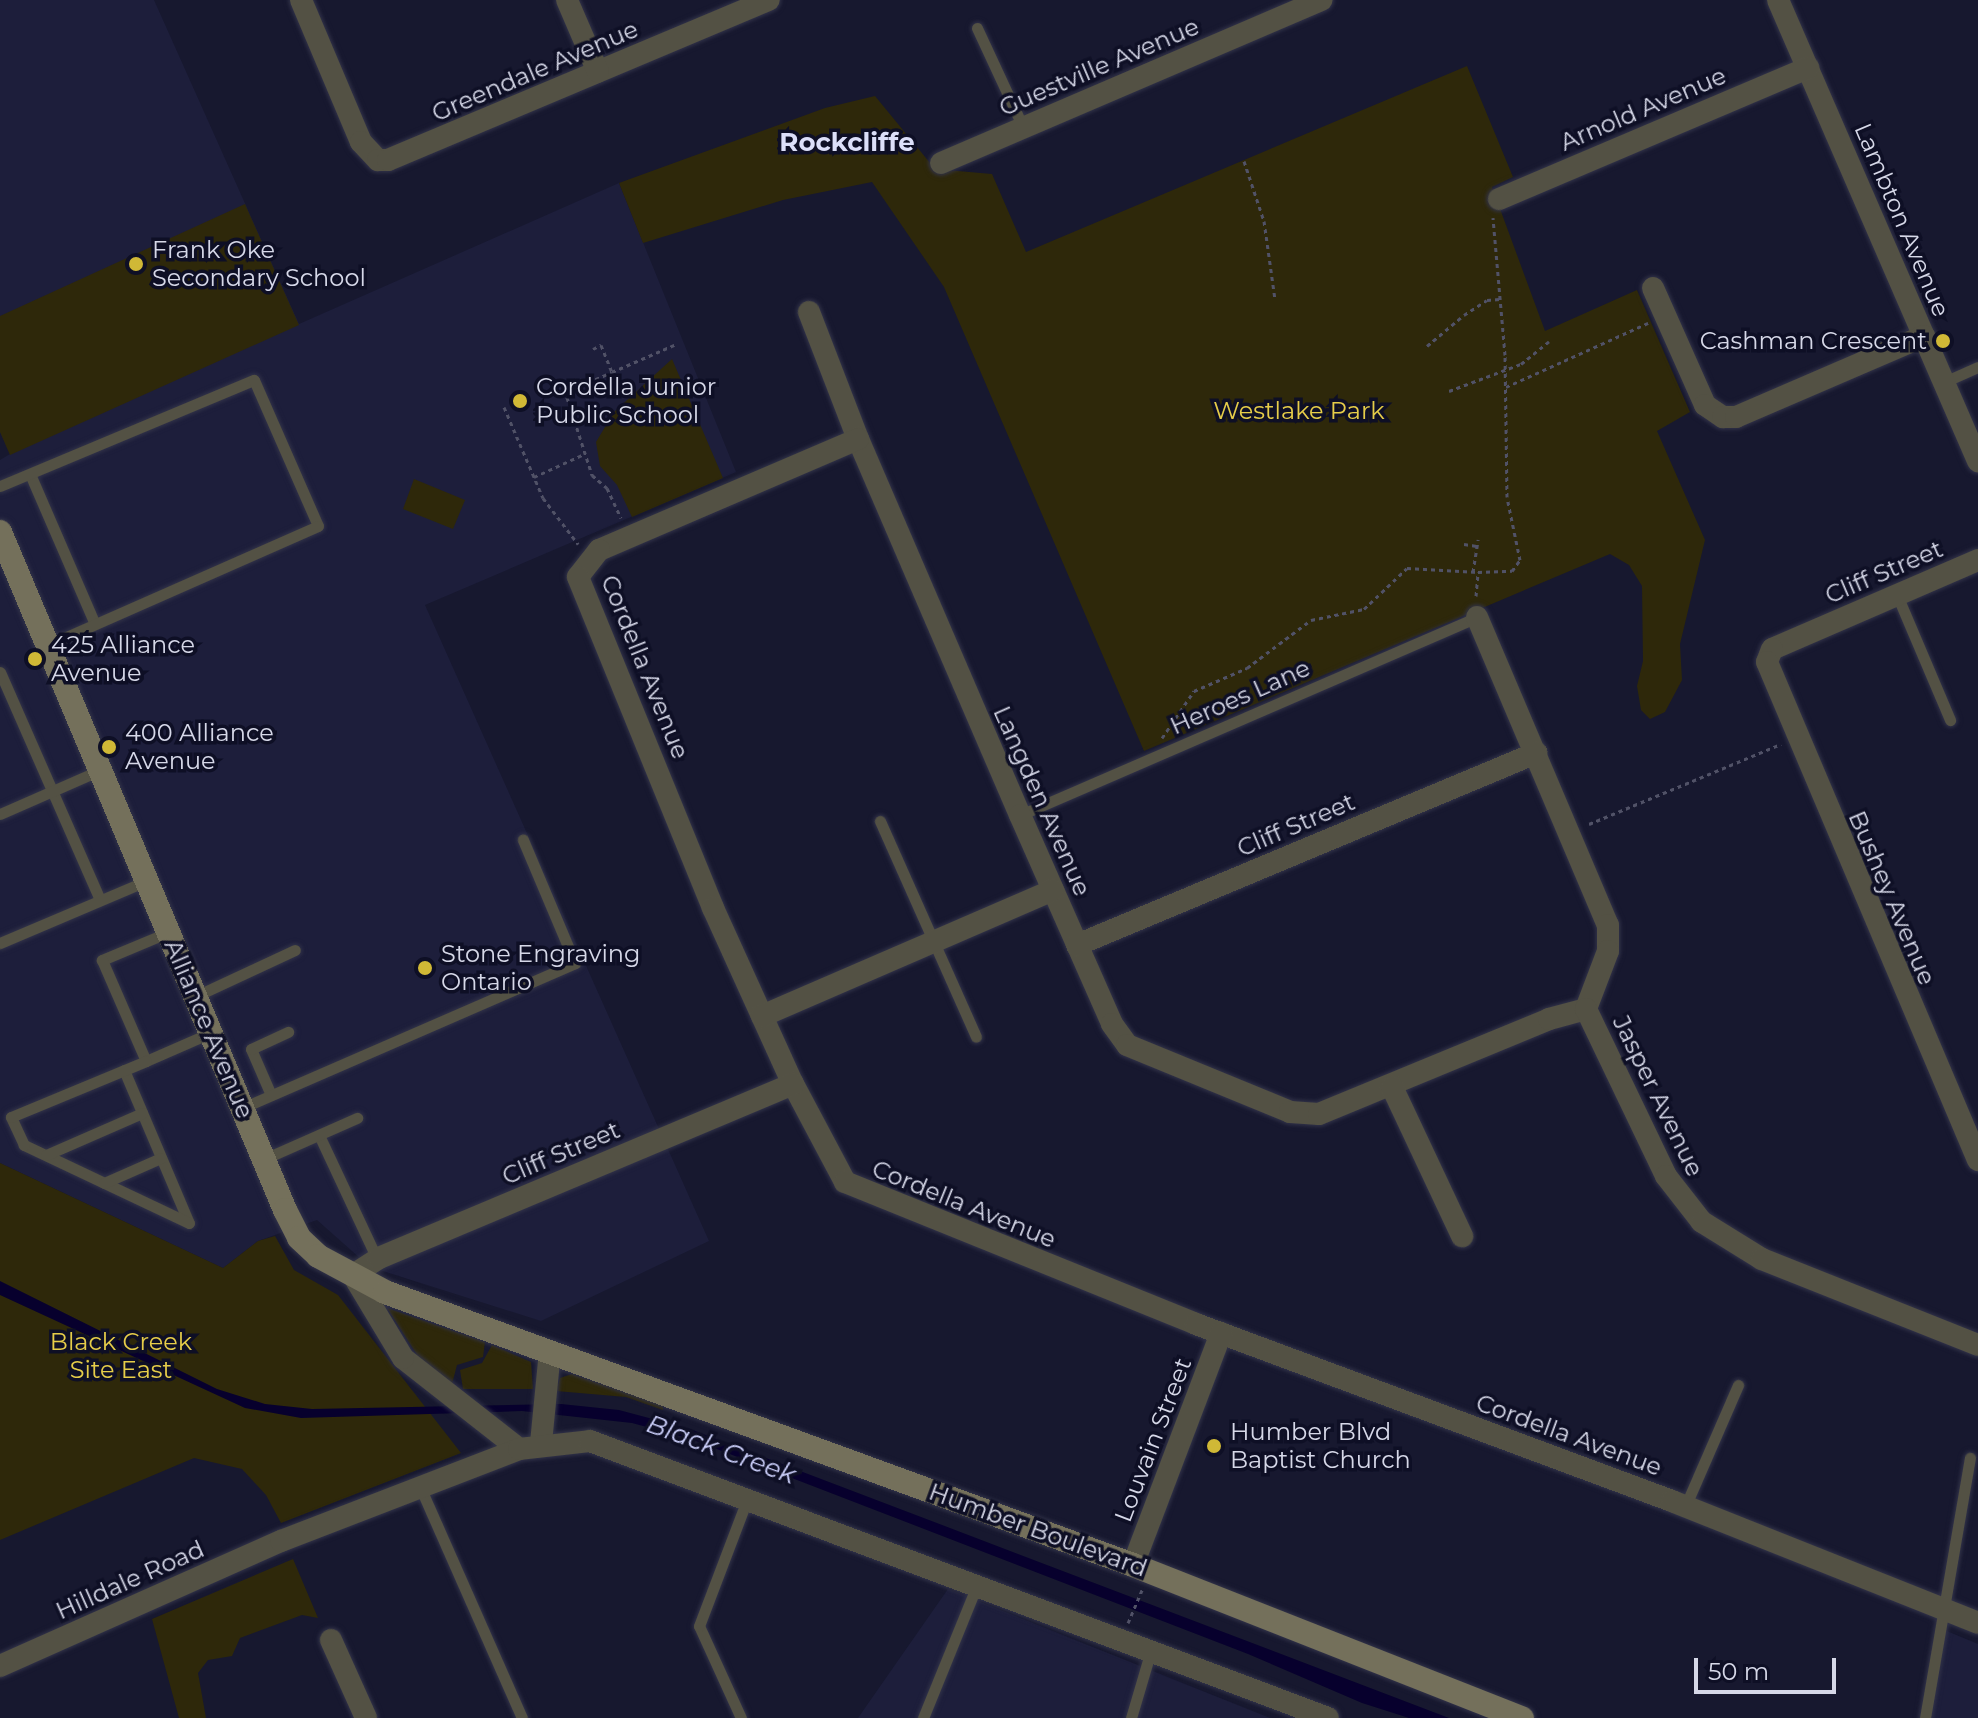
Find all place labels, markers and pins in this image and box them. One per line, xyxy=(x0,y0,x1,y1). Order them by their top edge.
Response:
place label: Frank Oke Secondary School xyxy=(152,236,366,292)
marker: Frank Oke Secondary School xyxy=(127,255,145,273)
place label: Cashman Crescent xyxy=(1700,327,1927,355)
marker: Cashman Crescent xyxy=(1934,332,1952,350)
place label: Cordella Junior Public School xyxy=(536,373,716,429)
marker: Cordella Junior Public School xyxy=(511,392,529,410)
place label: 425 Alliance Avenue xyxy=(51,631,195,687)
marker: 425 Alliance Avenue xyxy=(26,650,44,668)
place label: 400 Alliance Avenue xyxy=(125,719,274,775)
marker: 400 Alliance Avenue xyxy=(100,738,118,756)
place label: Stone Engraving Ontario xyxy=(441,940,641,996)
marker: Stone Engraving Ontario xyxy=(416,959,434,977)
place label: Humber Blvd Baptist Church xyxy=(1230,1418,1411,1474)
marker: Humber Blvd Baptist Church xyxy=(1205,1437,1223,1455)

